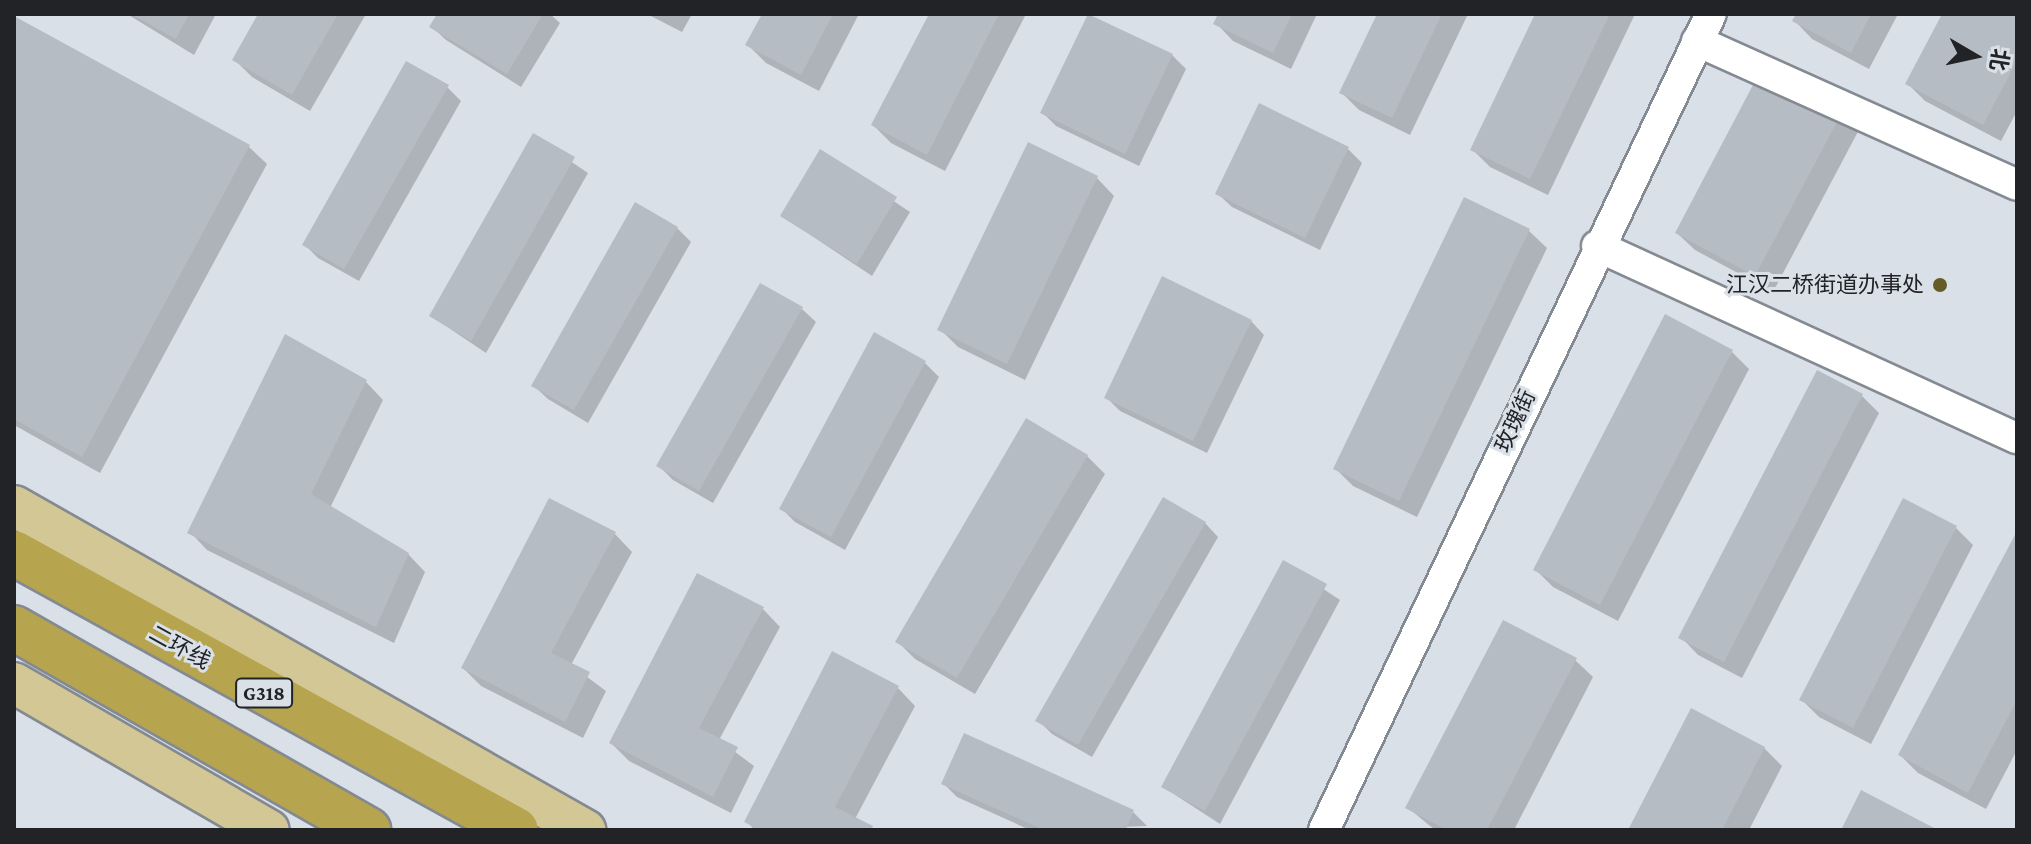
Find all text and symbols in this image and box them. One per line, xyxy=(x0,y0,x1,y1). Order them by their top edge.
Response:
north arrow xyxy=(1935,16,2015,96)
text: 北 xyxy=(1985,47,2013,73)
place label: 江汉二桥街道办事处 xyxy=(1726,272,1924,298)
marker: 江汉二桥街道办事处 xyxy=(1931,276,1949,294)
street label: 玫瑰街 xyxy=(1489,386,1541,456)
street label: 二环线 xyxy=(145,619,215,675)
road number: G318 xyxy=(234,677,294,709)

